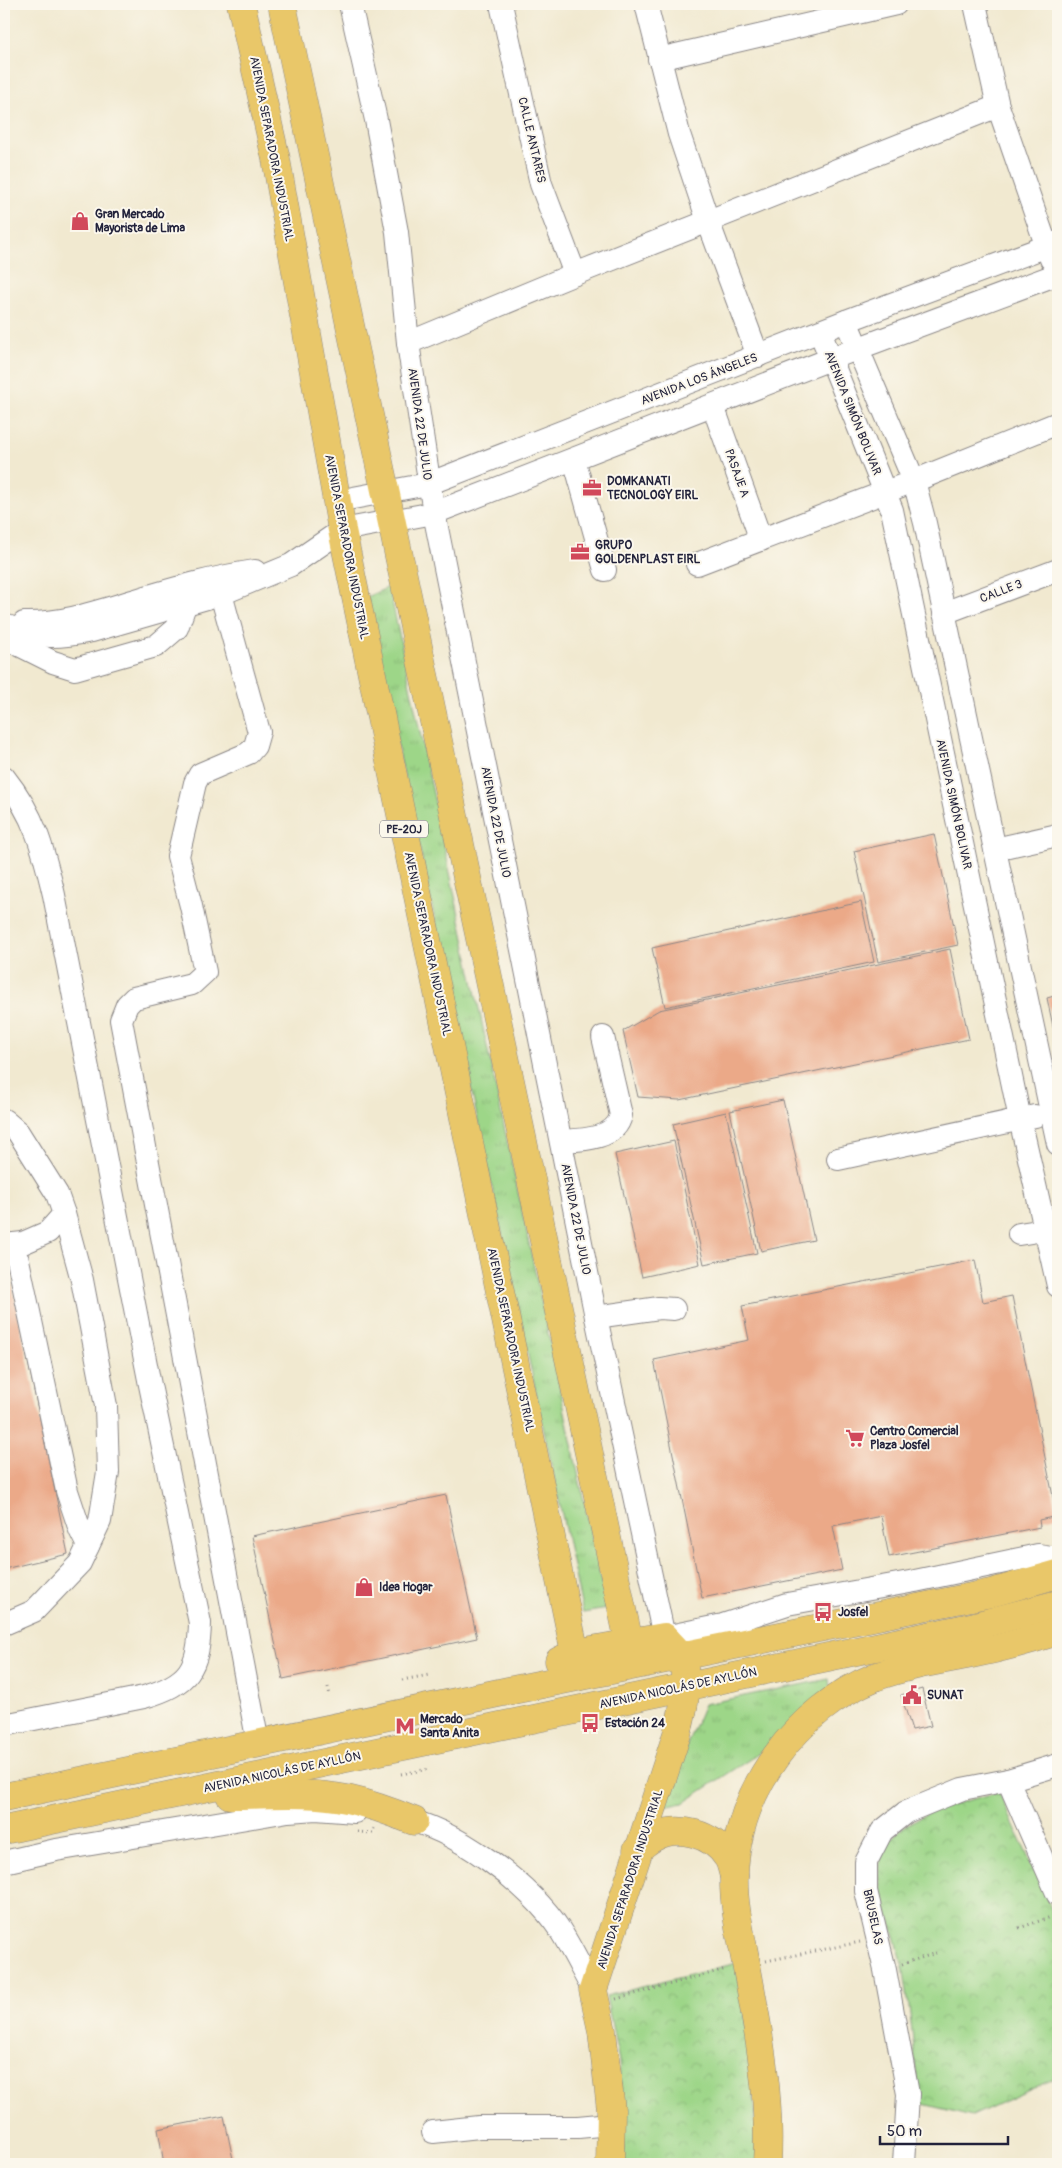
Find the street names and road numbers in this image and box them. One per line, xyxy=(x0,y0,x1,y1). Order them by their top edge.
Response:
street label: AVENIDA SEPARADORA INDUSTRIAL xyxy=(246,55,297,243)
street label: CALLE ANTARES xyxy=(514,96,549,185)
street label: AVENIDA SIMÓN BOLIVAR xyxy=(821,348,885,478)
street label: AVENIDA LOS ÁNGELES xyxy=(638,349,760,409)
street label: AVENIDA 22 DE JULIO xyxy=(404,367,435,482)
street label: PASAJE A xyxy=(721,447,752,500)
street label: AVENIDA SEPARADORA INDUSTRIAL xyxy=(321,453,372,641)
street label: CALLE 3 xyxy=(978,576,1025,606)
street label: AVENIDA SIMÓN BOLIVAR xyxy=(932,737,976,871)
street label: AVENIDA 22 DE JULIO xyxy=(477,765,514,879)
road number: PE-20J xyxy=(380,821,428,838)
street label: AVENIDA SEPARADORA INDUSTRIAL xyxy=(401,850,454,1038)
street label: AVENIDA 22 DE JULIO xyxy=(557,1162,594,1276)
street label: AVENIDA SEPARADORA INDUSTRIAL xyxy=(484,1246,537,1434)
street label: AVENIDA NICOLÁS DE AYLLÓN xyxy=(598,1663,758,1713)
street label: AVENIDA NICOLÁS DE AYLLÓN xyxy=(202,1747,362,1797)
street label: AVENIDA SEPARADORA INDUSTRIAL xyxy=(594,1787,667,1971)
street label: BRUSELAS xyxy=(859,1888,886,1946)

